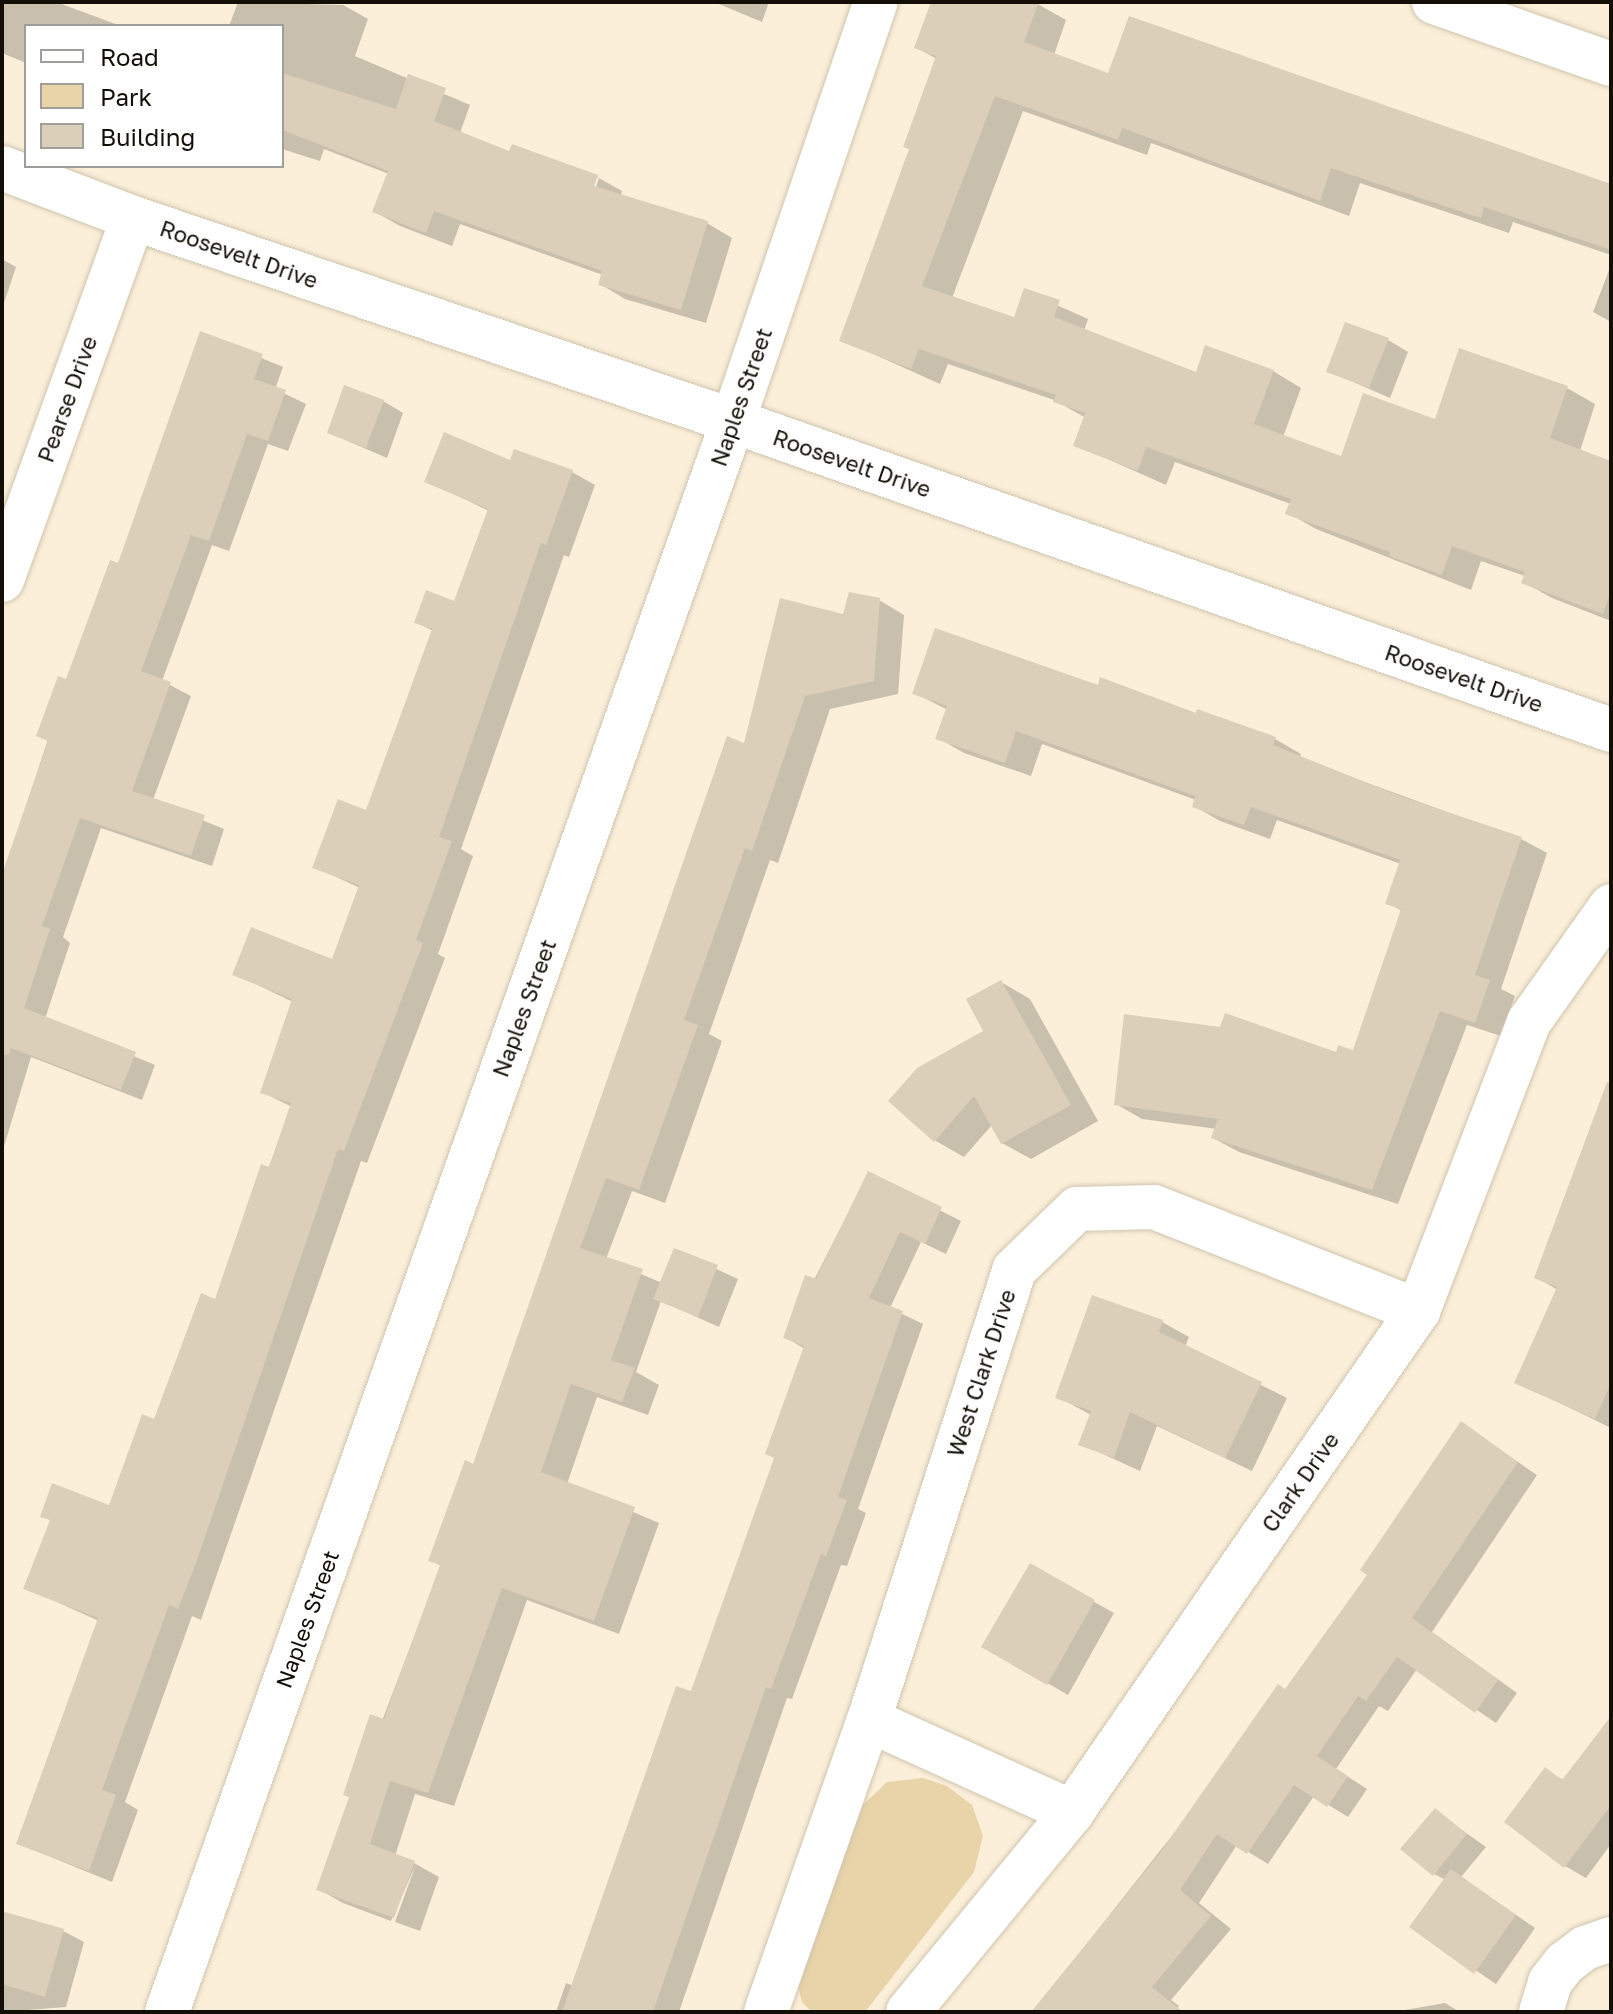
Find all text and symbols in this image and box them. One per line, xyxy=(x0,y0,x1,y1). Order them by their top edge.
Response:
legend xyxy=(24,24,284,168)
text: Road xyxy=(100,42,159,71)
text: Park xyxy=(100,82,152,111)
text: Building xyxy=(100,122,195,151)
street label: Roosevelt Drive xyxy=(157,215,321,293)
street label: Naples Street xyxy=(705,324,777,470)
street label: Pearse Drive xyxy=(32,332,102,466)
street label: Roosevelt Drive xyxy=(770,424,934,502)
street label: Roosevelt Drive xyxy=(1382,639,1546,717)
street label: Naples Street xyxy=(487,936,561,1080)
street label: West Clark Drive xyxy=(941,1286,1021,1460)
street label: Clark Drive xyxy=(1256,1427,1344,1537)
street label: Naples Street xyxy=(270,1547,344,1691)

